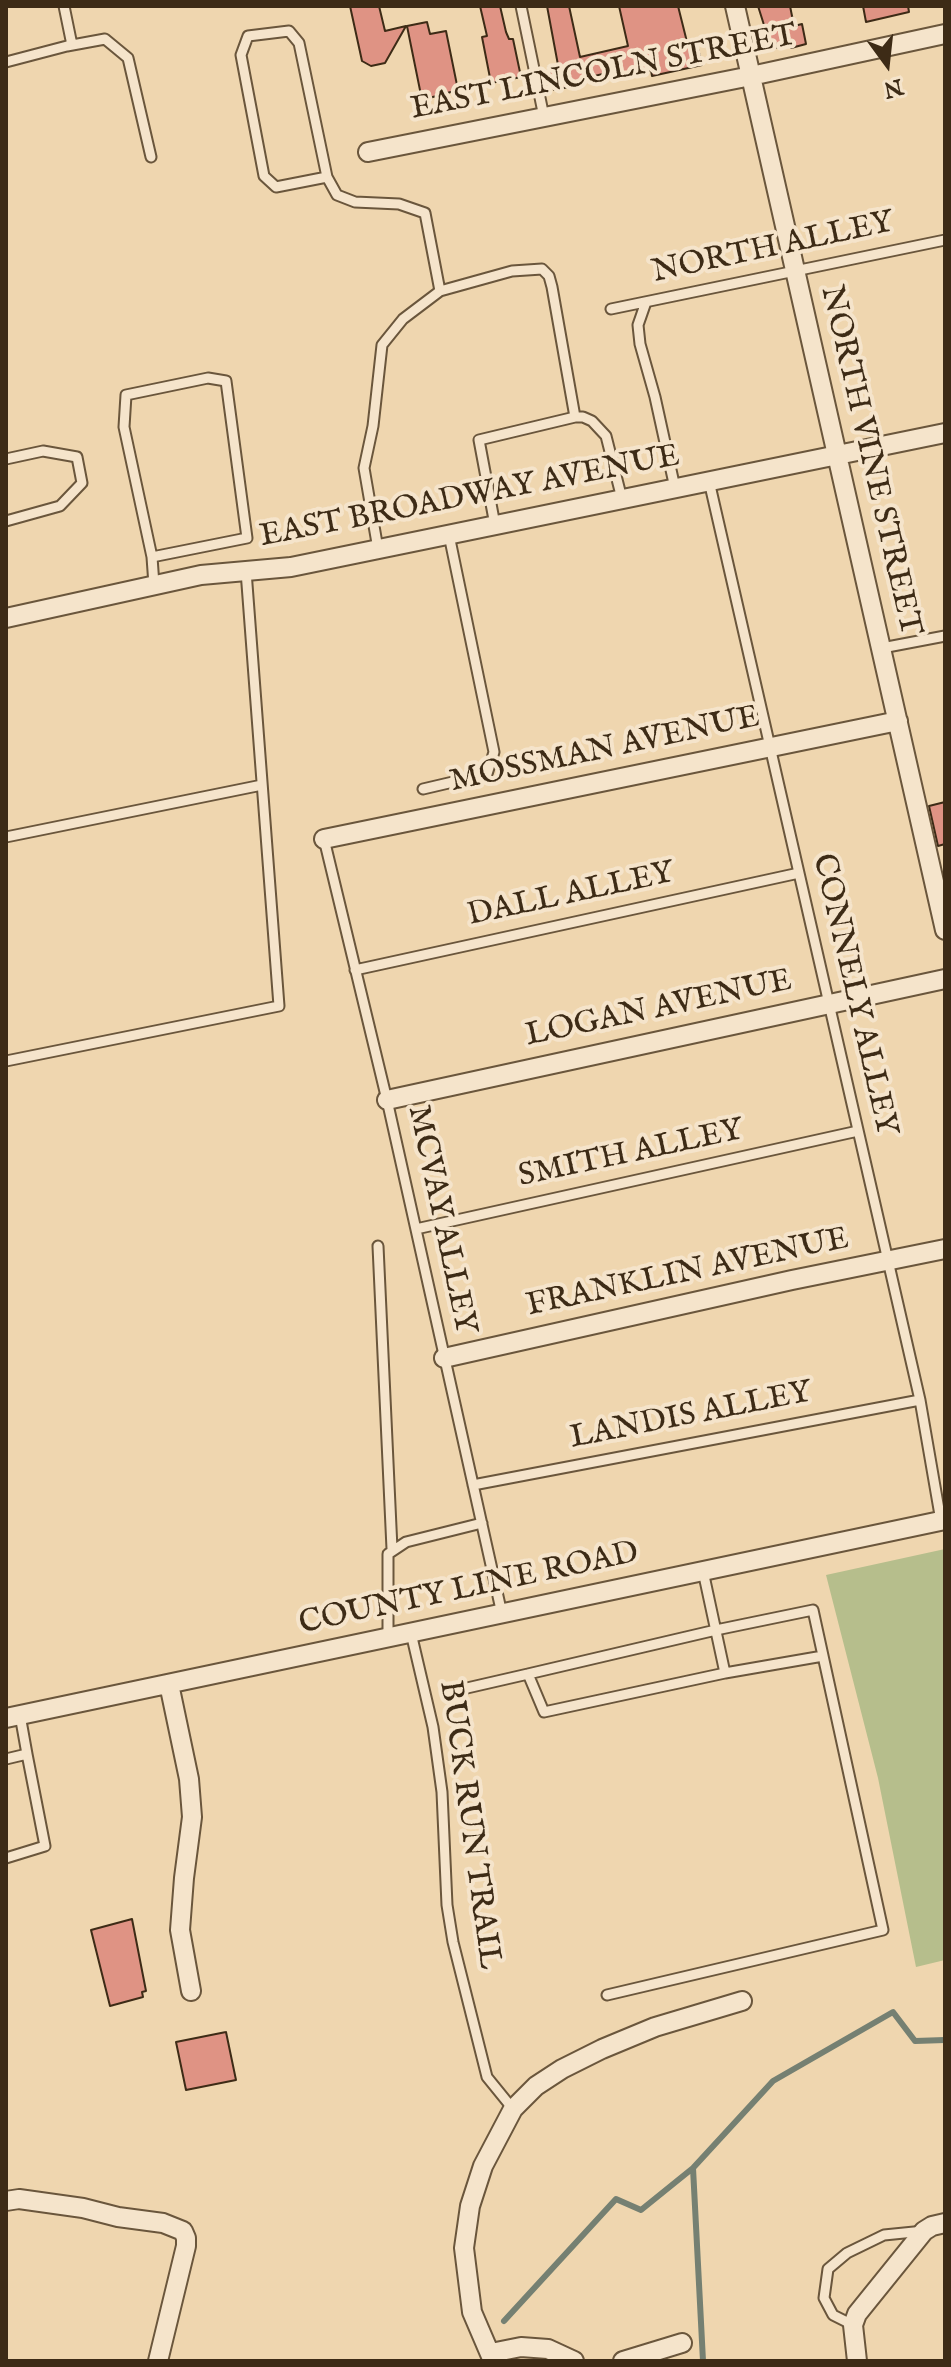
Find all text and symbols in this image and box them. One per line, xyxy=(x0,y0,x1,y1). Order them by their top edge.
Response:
street label: EAST LINCOLN STREET xyxy=(408,18,800,130)
north arrow xyxy=(847,24,927,104)
text: N xyxy=(880,71,906,103)
street label: NORTH ALLEY xyxy=(649,205,897,293)
street label: NORTH VINE STREET xyxy=(810,282,928,640)
street label: EAST BROADWAY AVENUE xyxy=(257,438,683,558)
street label: MOSSMAN AVENUE xyxy=(447,699,763,803)
street label: CONNELY ALLEY xyxy=(802,850,904,1140)
street label: DALL ALLEY xyxy=(464,855,678,937)
street label: LOGAN AVENUE xyxy=(522,963,796,1057)
street label: MCVAY ALLEY xyxy=(397,1102,483,1338)
street label: SMITH ALLEY xyxy=(515,1112,747,1198)
street label: FRANKLIN AVENUE xyxy=(523,1221,853,1327)
street label: LANDIS ALLEY xyxy=(567,1375,815,1459)
street label: COUNTY LINE ROAD xyxy=(296,1535,642,1645)
street label: BUCK RUN TRAIL xyxy=(429,1678,507,1972)

